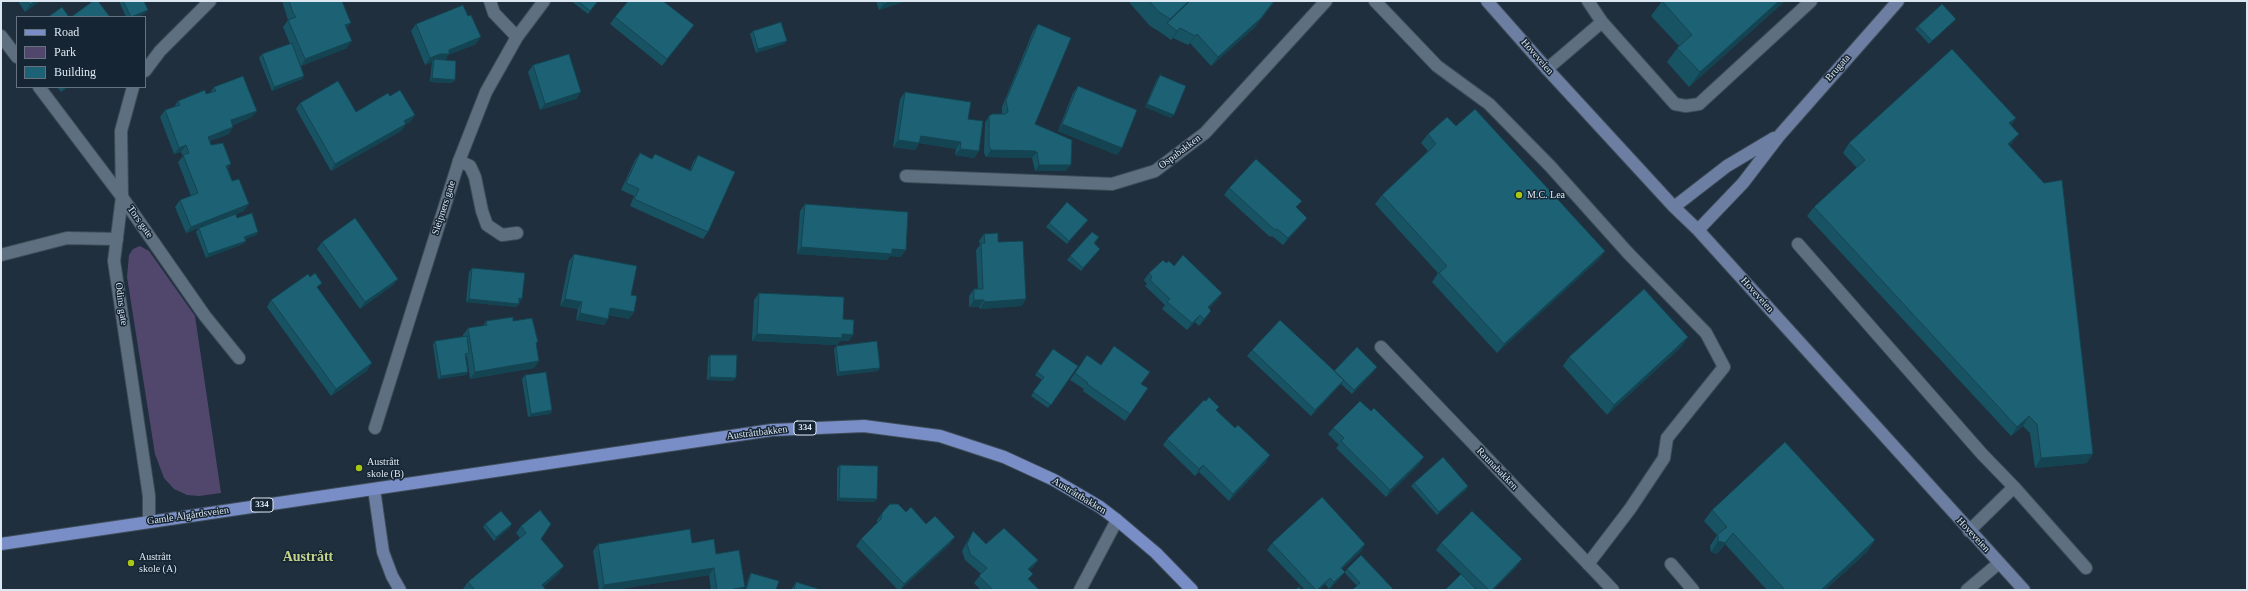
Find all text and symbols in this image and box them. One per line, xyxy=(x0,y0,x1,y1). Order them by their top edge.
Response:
legend xyxy=(16,16,146,88)
text: Road xyxy=(54,25,79,39)
street label: Hoveveien xyxy=(1518,37,1556,77)
text: Park xyxy=(54,45,76,59)
street label: Brugata xyxy=(1823,52,1853,84)
text: Building xyxy=(54,65,96,79)
street label: Ospabakken xyxy=(1157,132,1203,172)
street label: Sleipners gate xyxy=(430,179,458,237)
place label: M.C. Lea xyxy=(1527,189,1565,201)
marker: M.C. Lea xyxy=(1514,190,1524,200)
street label: Tors gate xyxy=(125,203,155,241)
street label: Hoveveien xyxy=(1738,275,1776,315)
street label: Odins gate xyxy=(112,282,130,326)
road number: 334 xyxy=(794,421,816,435)
street label: Austråttbakken xyxy=(726,423,788,443)
street label: Raunabakken xyxy=(1474,445,1520,493)
place label: Austrått skole (B) xyxy=(367,456,404,480)
marker: Austrått skole (B) xyxy=(354,463,364,473)
street label: Austråttbakken xyxy=(1050,475,1108,517)
road number: 334 xyxy=(251,498,273,512)
street label: Gamle Ålgårdsveien xyxy=(146,504,230,528)
street label: Hoveveien xyxy=(1954,515,1992,555)
district label: Austrått xyxy=(283,549,333,565)
place label: Austrått skole (A) xyxy=(139,551,176,574)
marker: Austrått skole (A) xyxy=(126,558,136,568)

